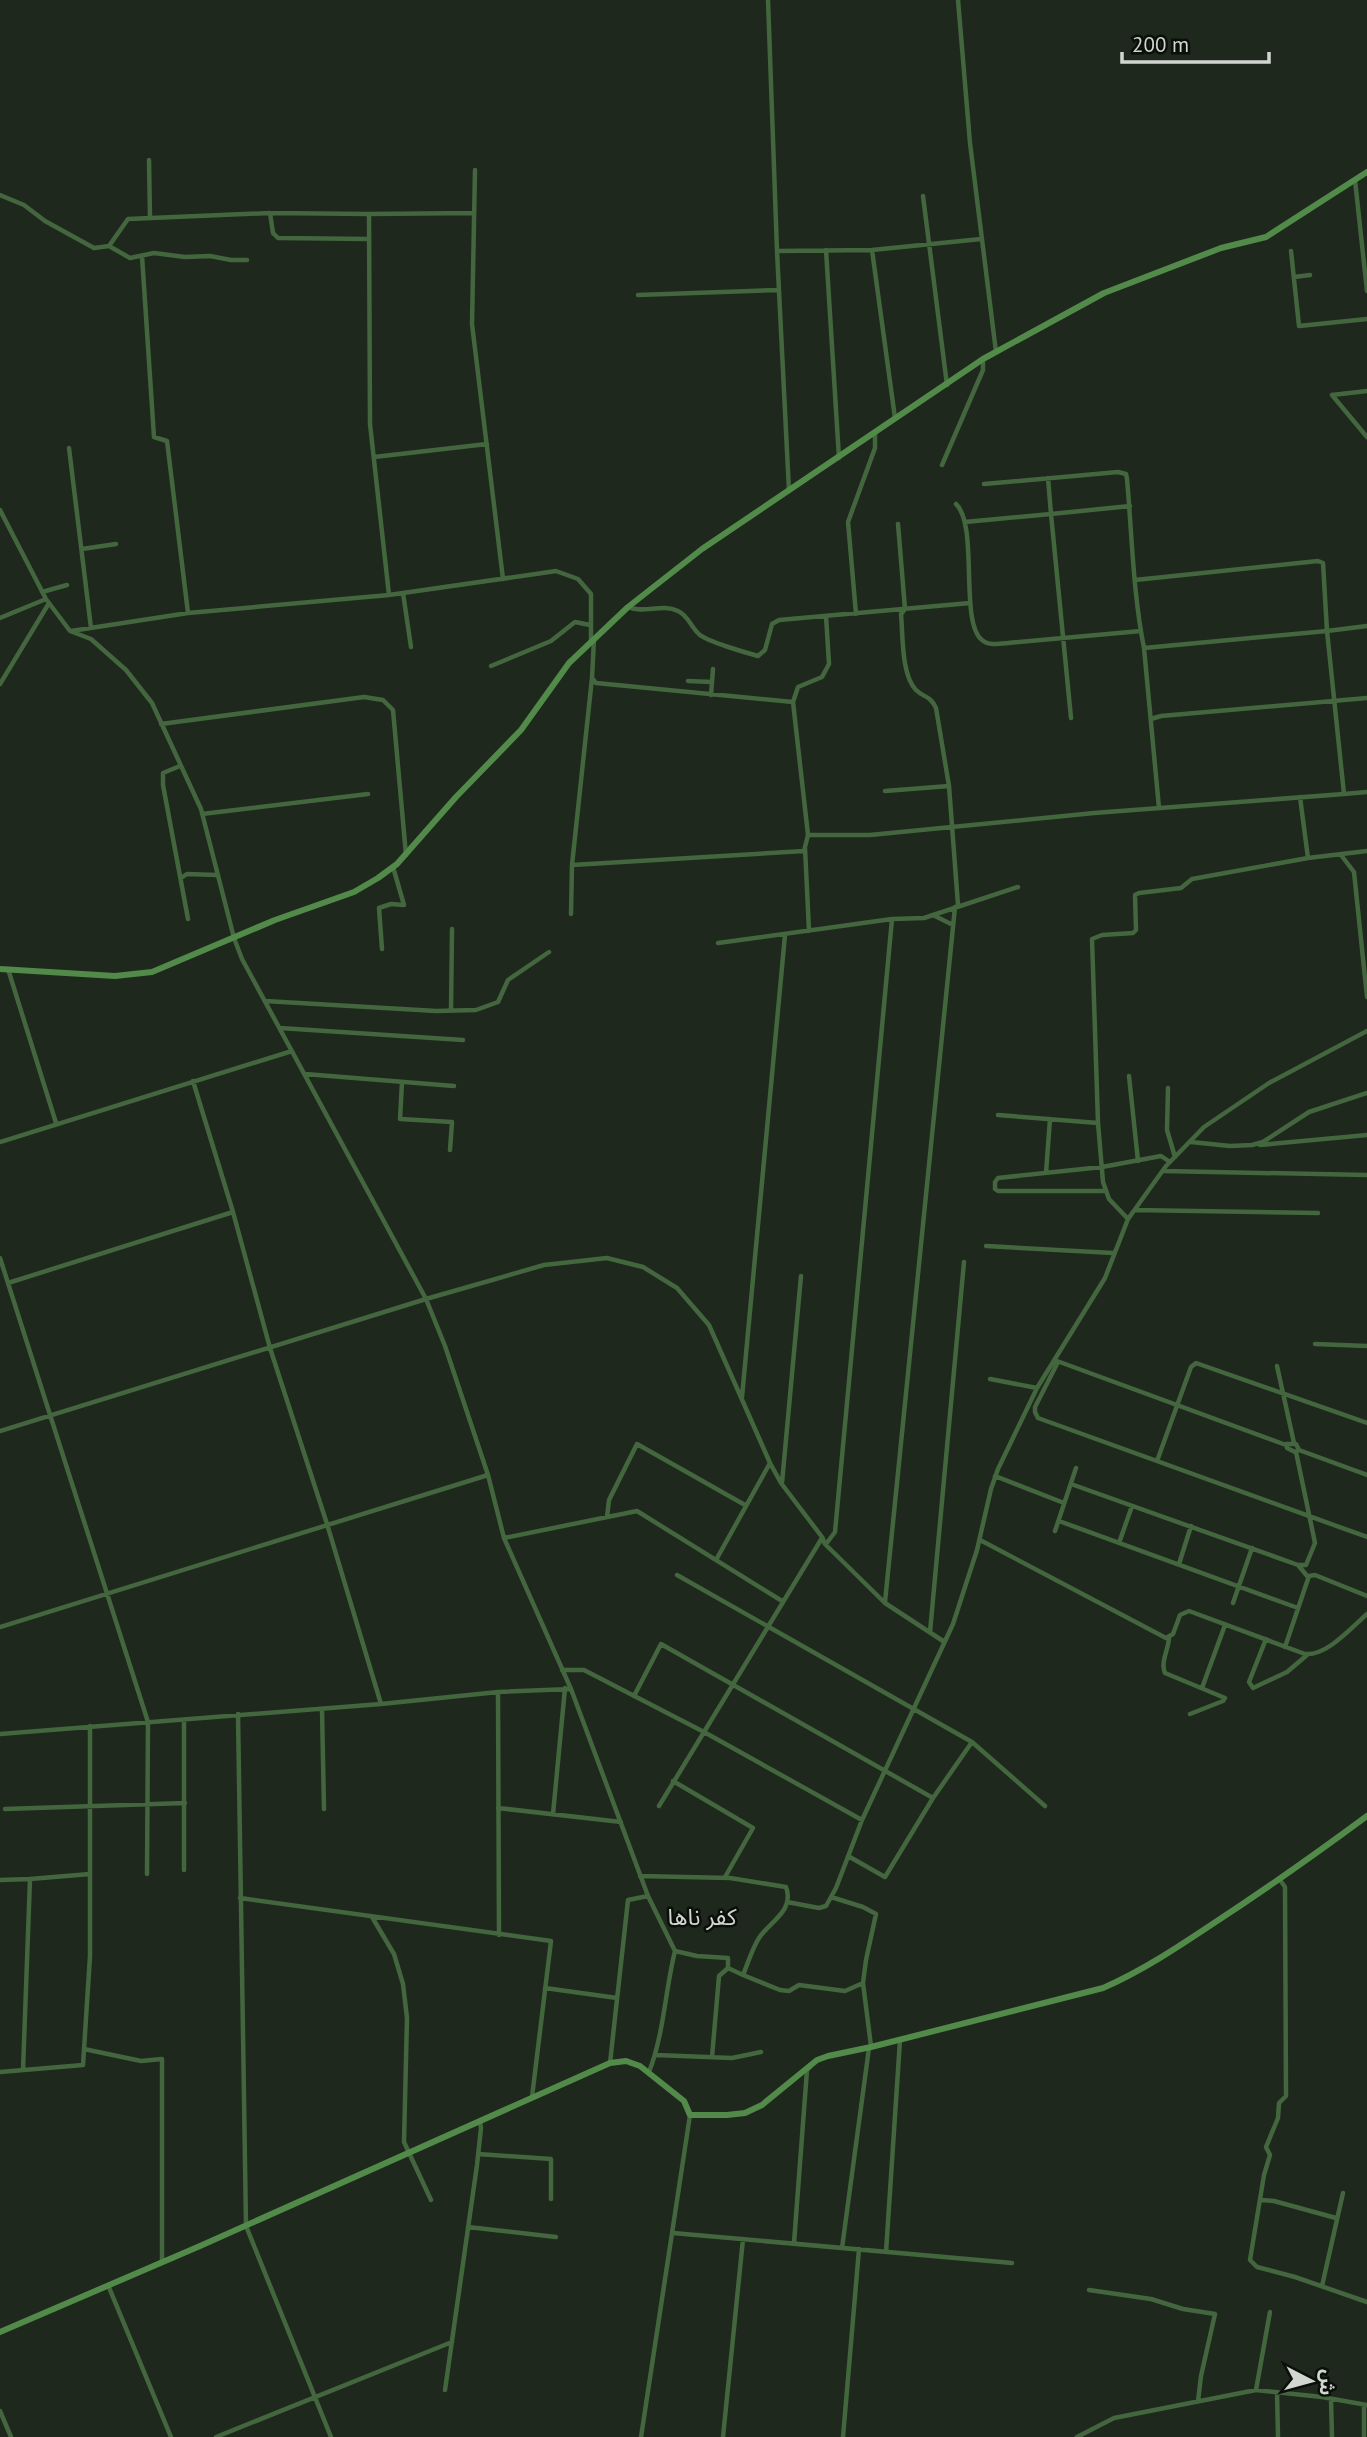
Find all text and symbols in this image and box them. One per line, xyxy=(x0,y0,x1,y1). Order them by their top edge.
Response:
scale bar xyxy=(1122,21,1269,65)
text: 200 m xyxy=(1132,31,1189,58)
district label: كفر ناها xyxy=(668,1902,737,1931)
north arrow xyxy=(1276,2346,1346,2416)
text: ش xyxy=(1315,2369,1341,2397)

